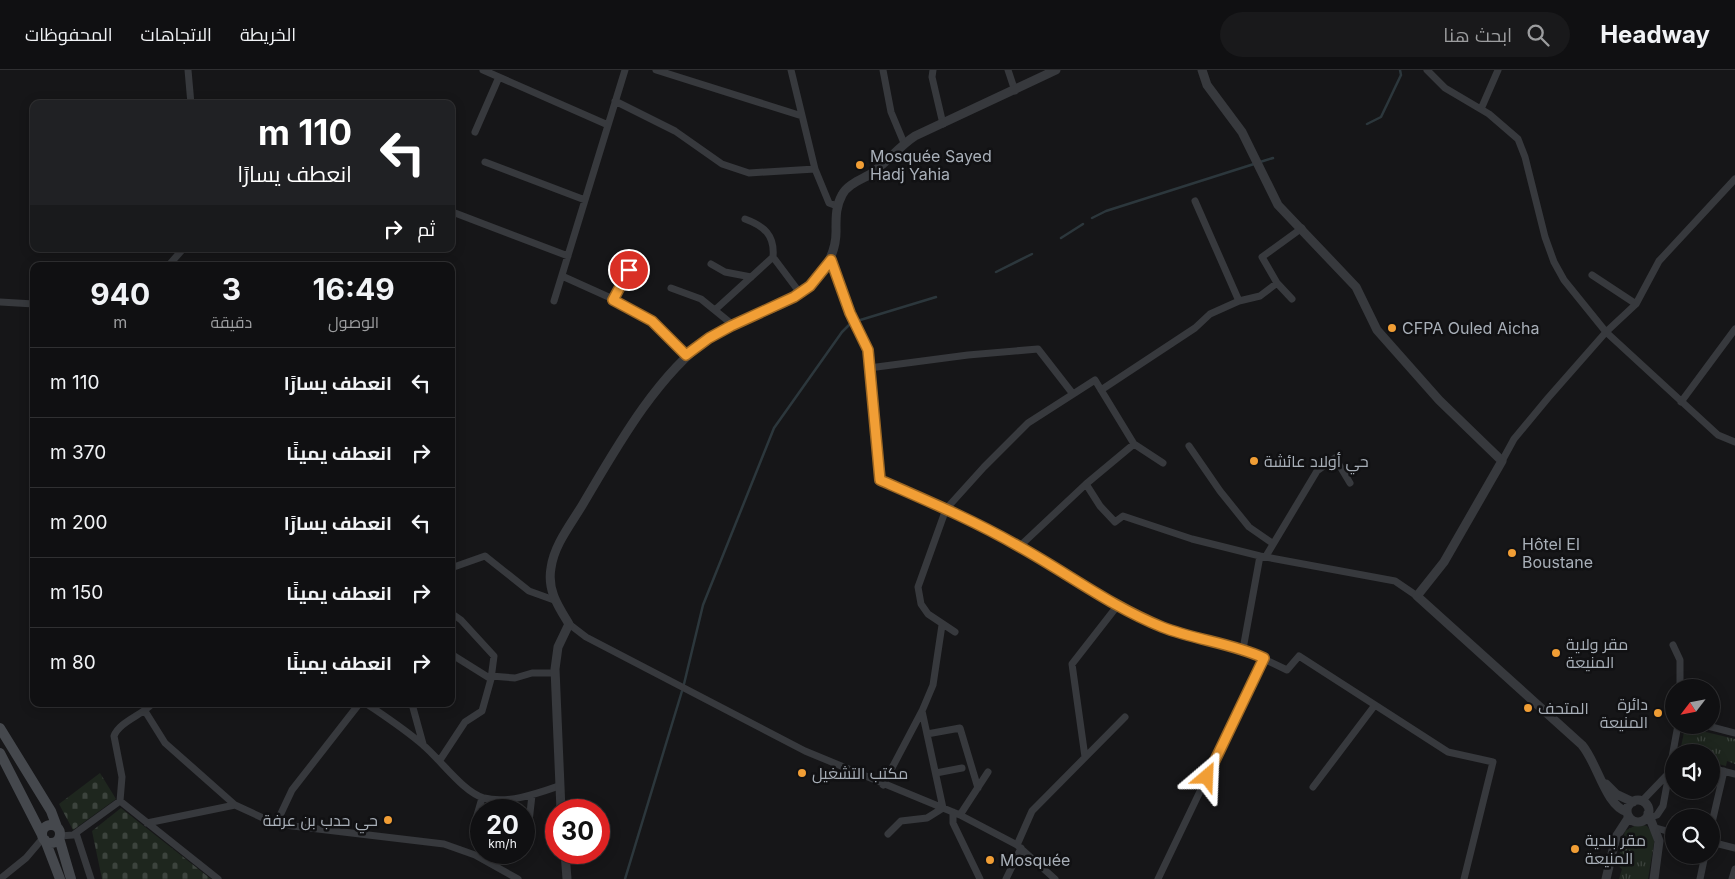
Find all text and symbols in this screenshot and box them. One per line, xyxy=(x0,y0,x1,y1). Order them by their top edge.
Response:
search box xyxy=(1220,12,1570,57)
text: Headway xyxy=(1600,20,1710,49)
icon: search xyxy=(1524,21,1552,49)
text: المحفوظات xyxy=(25,24,113,45)
text: الاتجاهات xyxy=(141,24,212,45)
text: الخريطة xyxy=(240,24,296,45)
text: ابحث هنا xyxy=(1443,24,1512,47)
text: 110 m xyxy=(258,111,352,153)
icon: left xyxy=(370,120,435,185)
place label: Mosquée Sayed Hadj Yahia xyxy=(870,146,992,184)
marker: Mosquée Sayed Hadj Yahia xyxy=(854,159,866,171)
text: انعطف يسارًا xyxy=(237,161,352,187)
icon: right xyxy=(379,215,407,243)
text: ثم xyxy=(417,218,435,241)
pin xyxy=(608,249,650,291)
icon: arrive xyxy=(615,256,643,284)
text: 3 xyxy=(222,271,241,307)
text: 16:49 xyxy=(313,271,395,307)
text: 940 xyxy=(90,276,150,312)
text: m xyxy=(113,312,127,332)
text: دقيقة xyxy=(211,312,252,332)
text: الوصول xyxy=(328,312,379,332)
place label: CFPA Ouled Aicha xyxy=(1402,318,1540,338)
marker: CFPA Ouled Aicha xyxy=(1386,322,1398,334)
icon: left xyxy=(407,369,435,397)
text: 110 m xyxy=(50,371,99,394)
text: انعطف يسارًا xyxy=(284,372,392,395)
icon: right xyxy=(407,439,435,467)
text: 370 m xyxy=(50,441,106,464)
text: انعطف يمينًا xyxy=(286,442,392,465)
place label: حي أولاد عائشة xyxy=(1264,451,1369,475)
marker: حي أولاد عائشة xyxy=(1248,455,1260,467)
icon: left xyxy=(407,509,435,537)
text: 200 m xyxy=(50,511,108,534)
text: انعطف يسارًا xyxy=(284,512,392,535)
place label: Hôtel El Boustane xyxy=(1522,534,1593,572)
marker: Hôtel El Boustane xyxy=(1506,547,1518,559)
icon: right xyxy=(407,579,435,607)
text: 150 m xyxy=(50,581,103,604)
text: انعطف يمينًا xyxy=(286,582,392,605)
place label: مقر ولاية المنيعة xyxy=(1566,634,1628,672)
marker: مقر ولاية المنيعة xyxy=(1550,647,1562,659)
icon: right xyxy=(407,649,435,677)
text: 80 m xyxy=(50,651,96,674)
text: انعطف يمينًا xyxy=(286,652,392,675)
north arrow xyxy=(1665,679,1720,734)
map controls xyxy=(1665,679,1720,864)
place label: دائرة المنيعة xyxy=(1600,694,1648,732)
place label: المتحف xyxy=(1538,698,1589,718)
marker: المتحف xyxy=(1522,702,1534,714)
marker: دائرة المنيعة xyxy=(1652,707,1664,719)
button: sound xyxy=(1665,744,1720,799)
position arrow xyxy=(1180,750,1232,802)
place label: مكتب التشغيل xyxy=(812,763,908,784)
marker: مكتب التشغيل xyxy=(796,767,808,779)
speed limit sign: 30 xyxy=(545,799,610,864)
button: search xyxy=(1665,809,1720,864)
place label: حي حدب بن عرفة xyxy=(263,810,378,834)
text: 20 xyxy=(486,810,519,840)
marker: حي حدب بن عرفة xyxy=(382,814,394,826)
place label: مقر بلدية المنيعة xyxy=(1585,830,1646,868)
text: km/h xyxy=(488,836,517,851)
marker: مقر بلدية المنيعة xyxy=(1569,843,1581,855)
place label: Mosquée xyxy=(1000,850,1070,870)
marker: Mosquée xyxy=(984,854,996,866)

